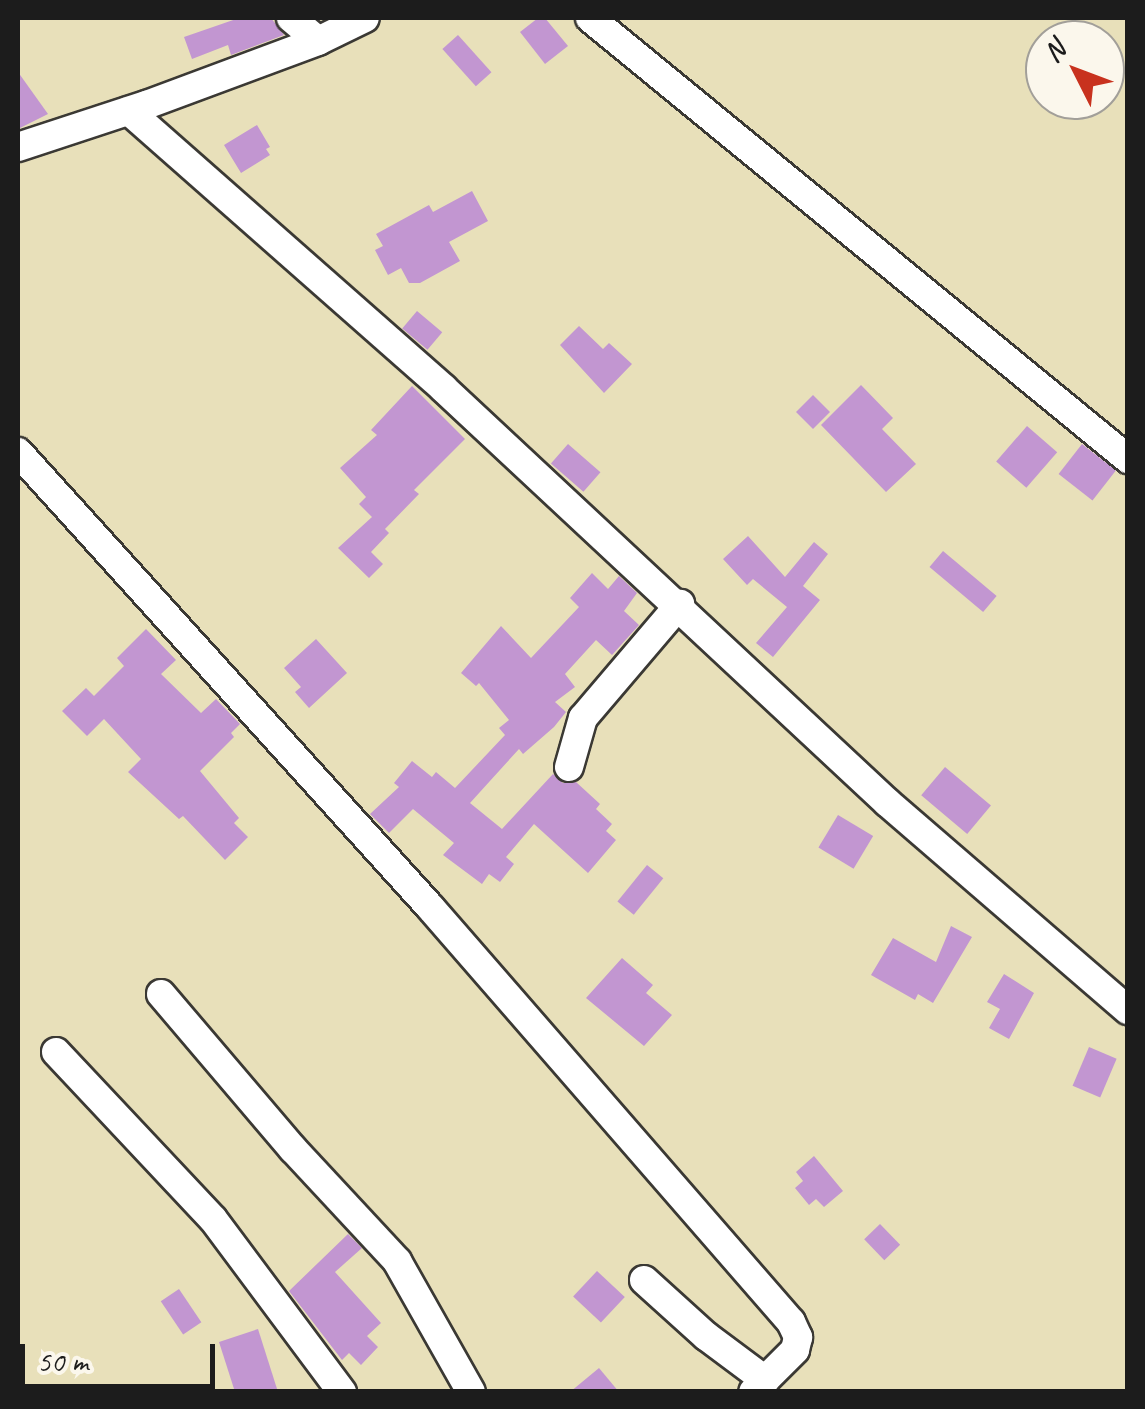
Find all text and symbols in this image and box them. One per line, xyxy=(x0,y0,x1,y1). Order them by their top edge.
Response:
north arrow xyxy=(1025,20,1125,120)
text: N xyxy=(1035,33,1073,69)
scale bar xyxy=(25,1324,220,1386)
text: 50 m xyxy=(37,1342,88,1380)

